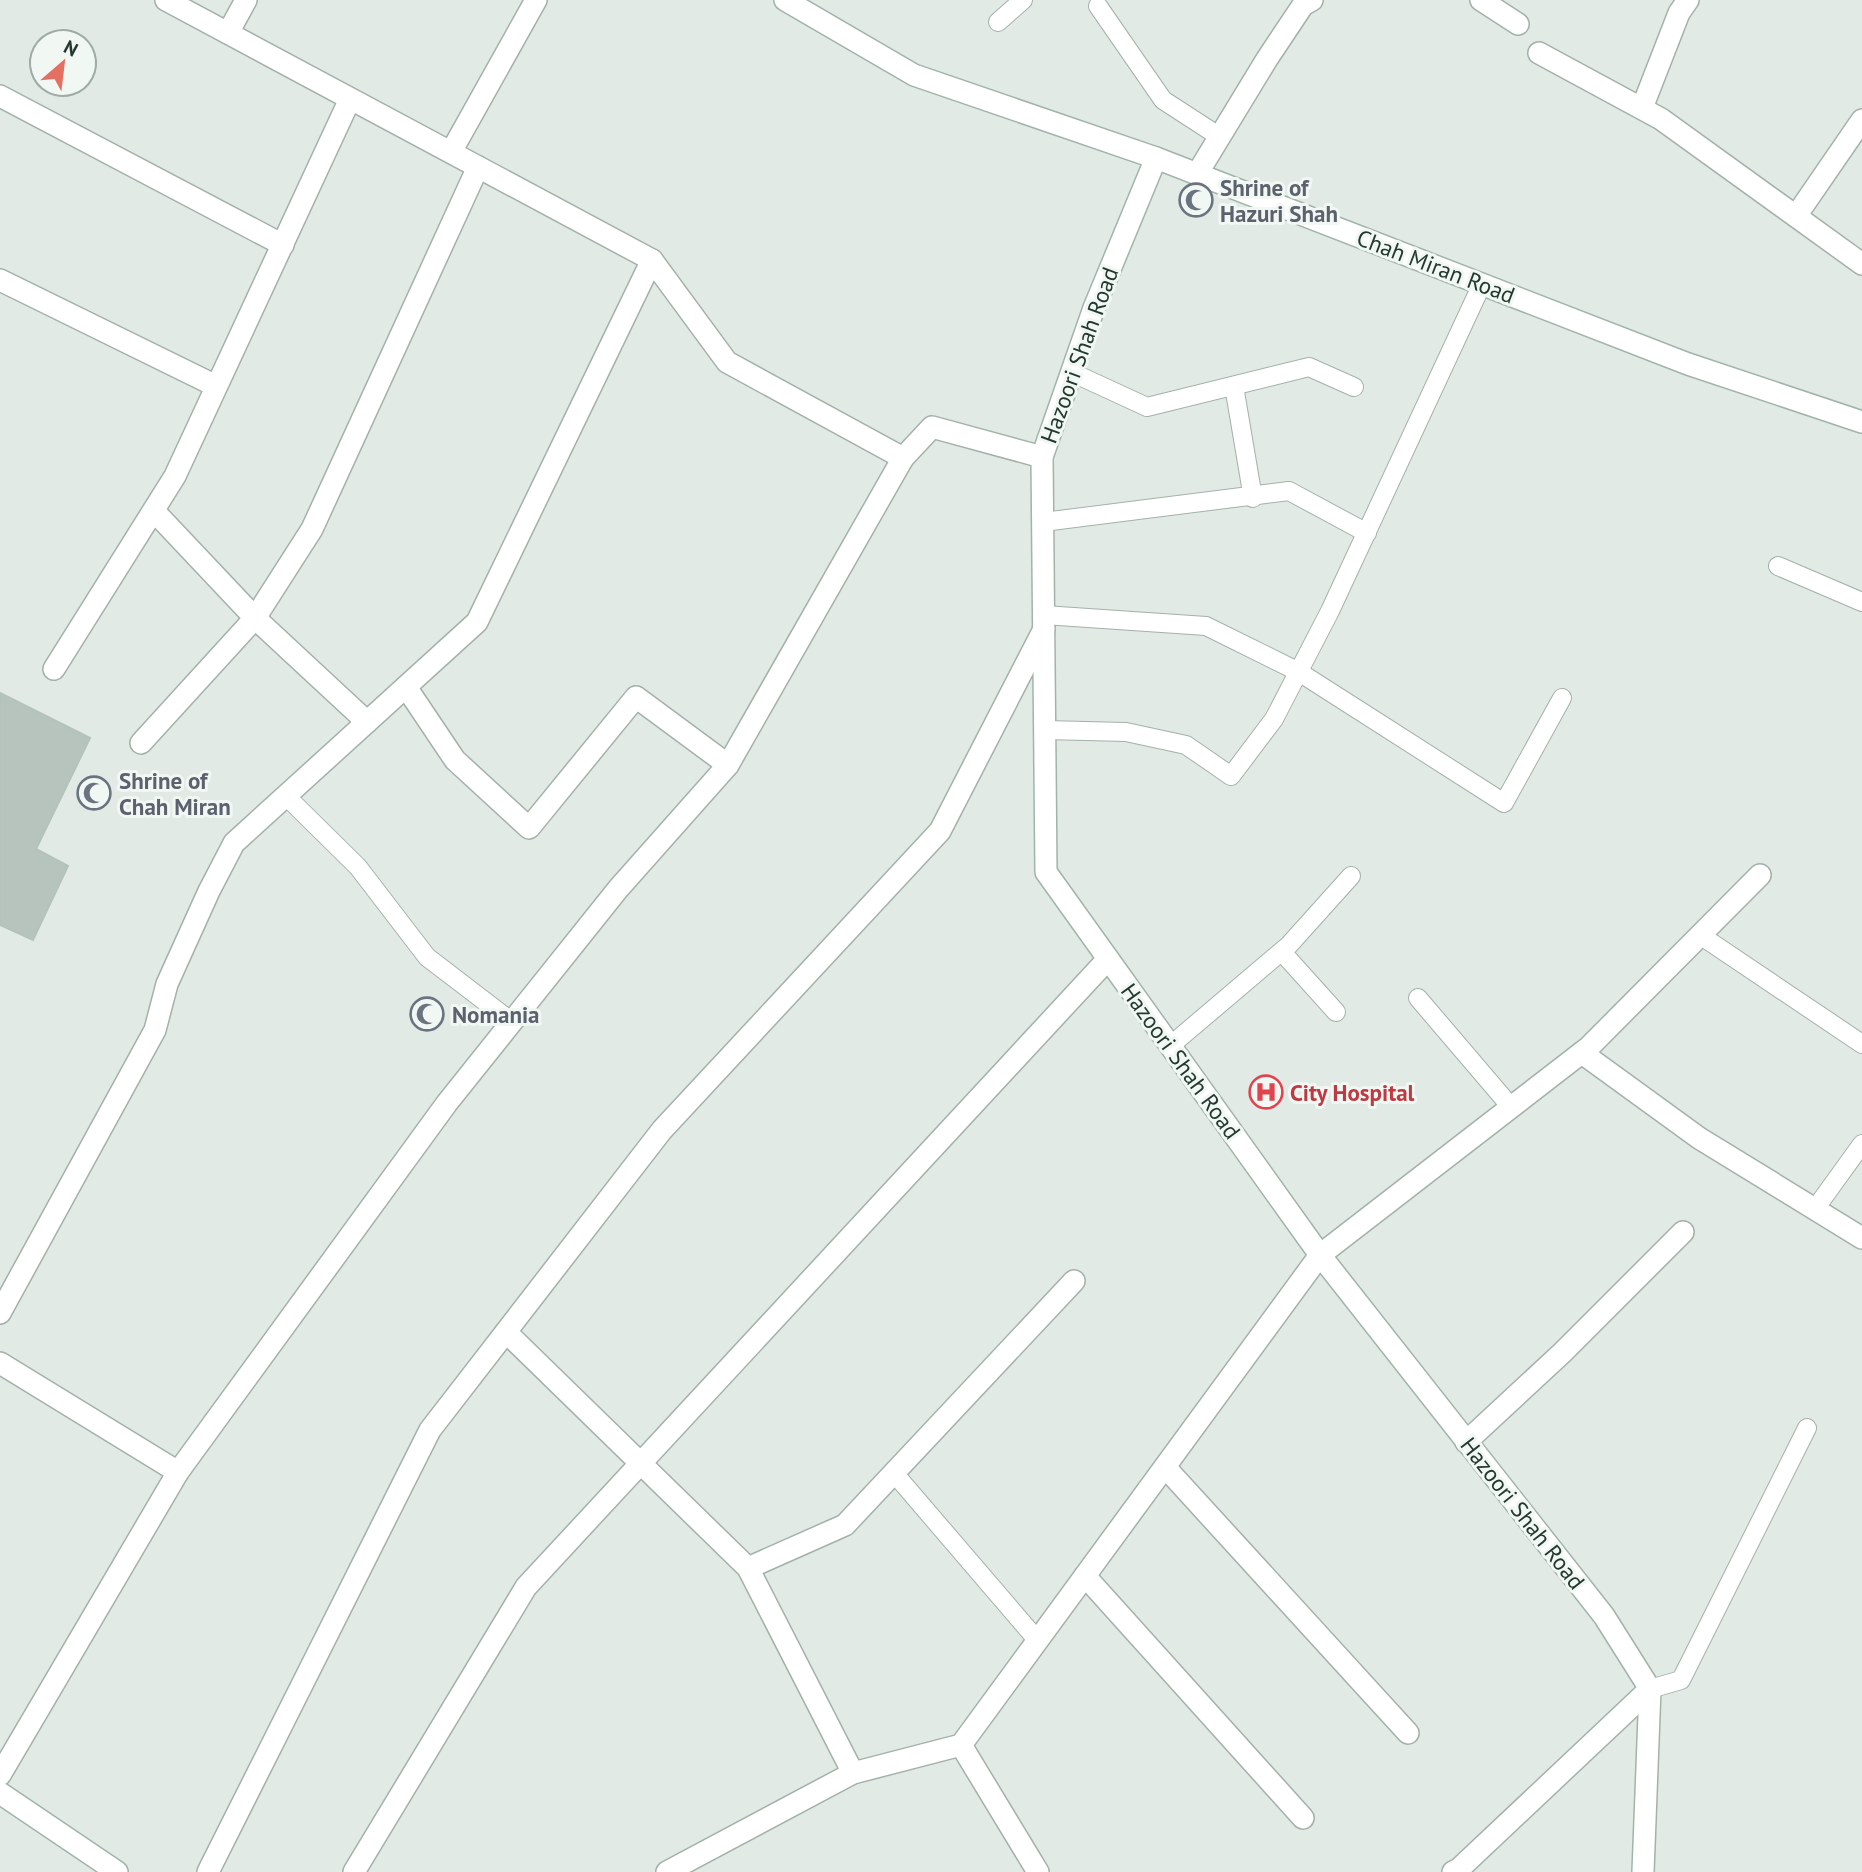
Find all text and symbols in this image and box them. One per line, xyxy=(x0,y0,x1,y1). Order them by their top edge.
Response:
north arrow xyxy=(28,28,98,98)
text: N xyxy=(60,34,82,62)
place label: Shrine of Hazuri Shah xyxy=(1220,173,1338,228)
mosque icon: Shrine of Hazuri Shah xyxy=(1177,181,1215,219)
street label: Chah Miran Road xyxy=(1353,223,1519,309)
street label: Hazoori Shah Road xyxy=(1034,263,1124,447)
place label: Shrine of Chah Miran xyxy=(119,766,231,821)
mosque icon: Shrine of Chah Miran xyxy=(75,774,113,812)
street label: Hazoori Shah Road xyxy=(1115,978,1247,1144)
mosque icon: Nomania xyxy=(408,995,446,1033)
place label: Nomania xyxy=(452,1000,540,1029)
hospital icon: City Hospital xyxy=(1247,1073,1285,1111)
place label: City Hospital xyxy=(1290,1078,1415,1107)
street label: Hazoori Shah Road xyxy=(1455,1431,1591,1595)

